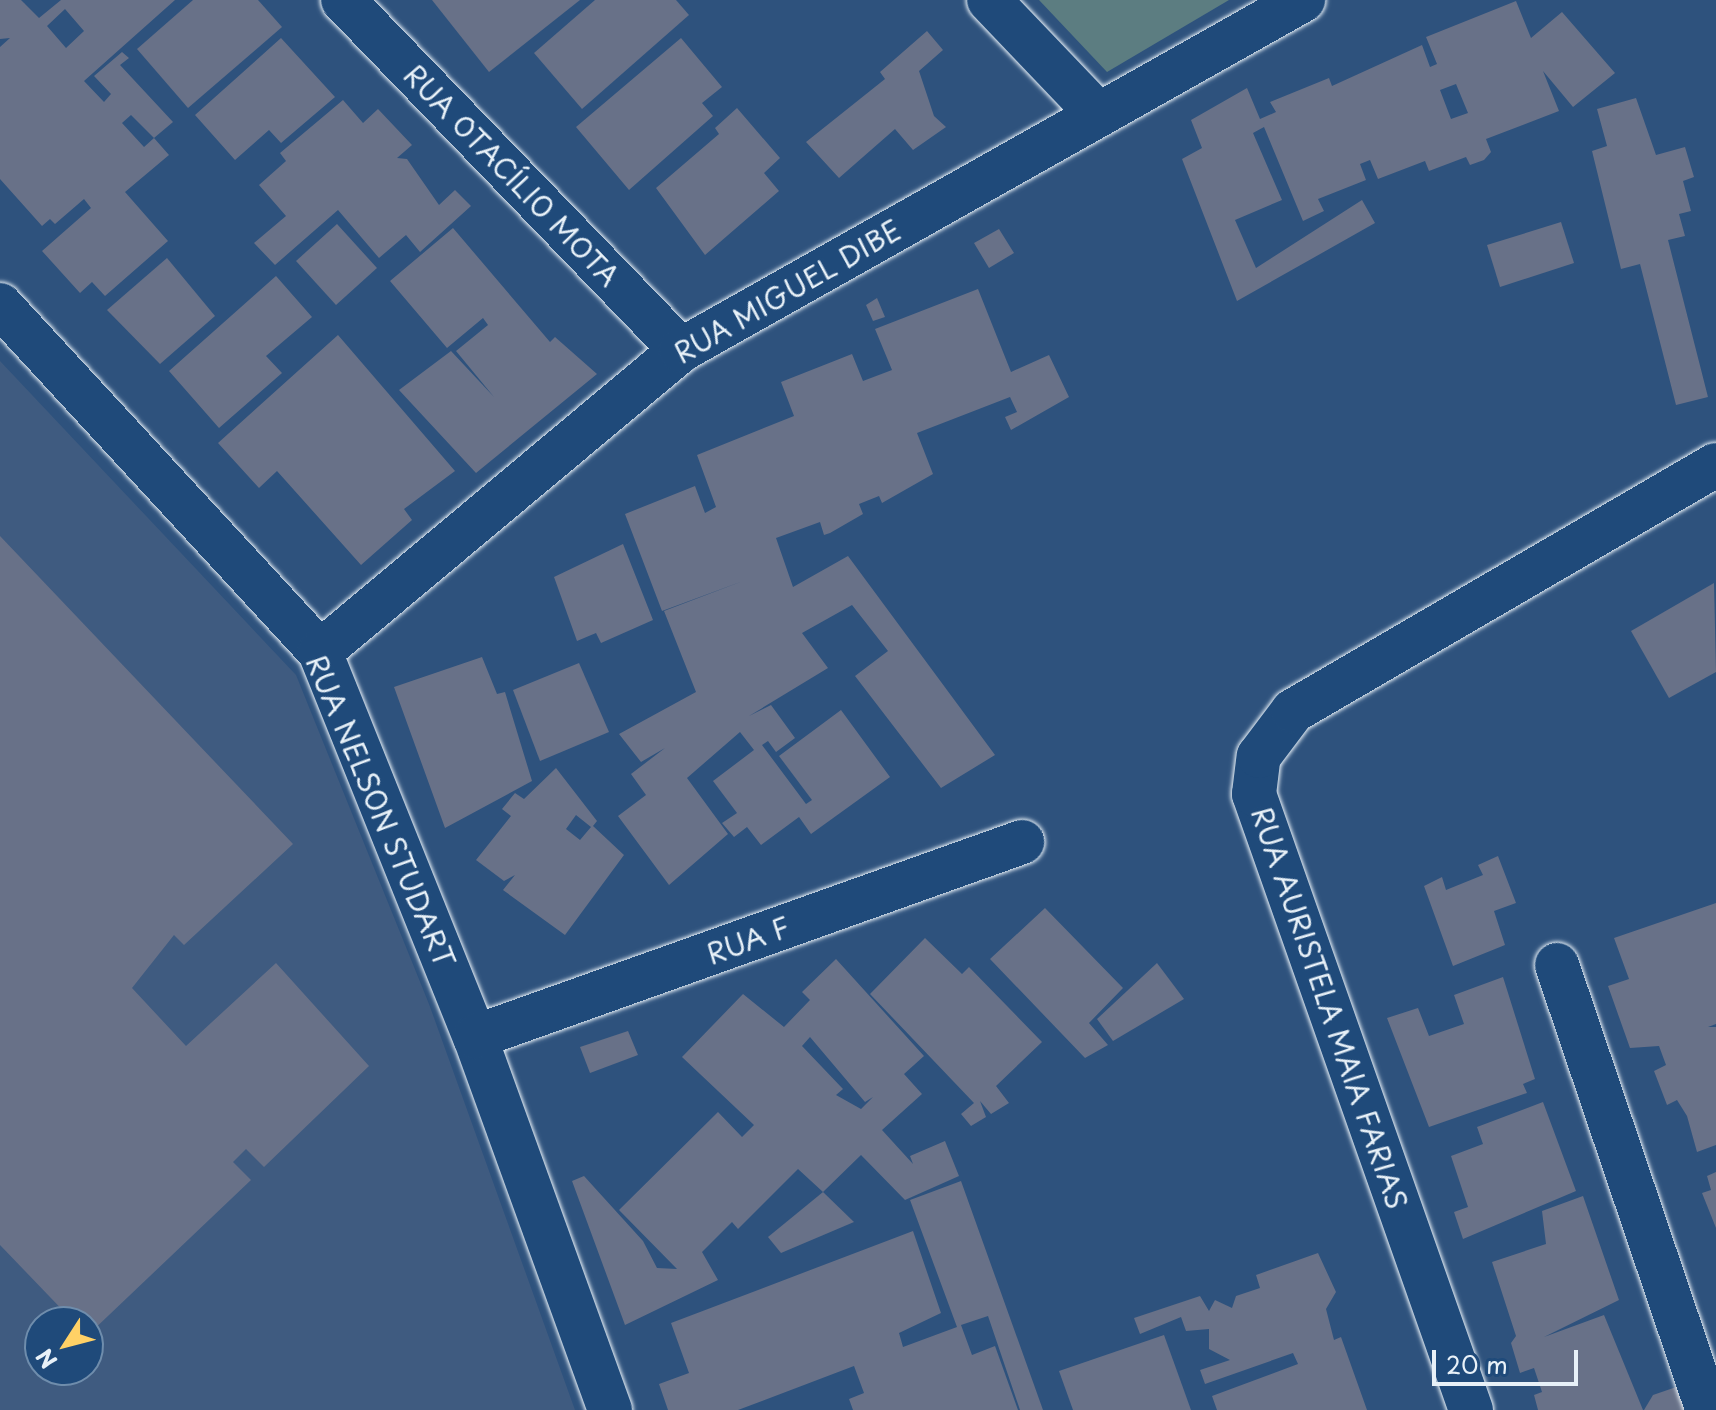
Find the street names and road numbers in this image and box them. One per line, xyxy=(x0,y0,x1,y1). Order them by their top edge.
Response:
street label: RUA OTACÍLIO MOTA xyxy=(396,56,628,294)
street label: RUA MIGUEL DIBE xyxy=(667,212,907,370)
street label: RUA NELSON STUDART xyxy=(300,649,462,973)
street label: RUA AURISTELA MAIA FARIAS xyxy=(1244,799,1416,1217)
street label: RUA F xyxy=(701,909,795,971)

